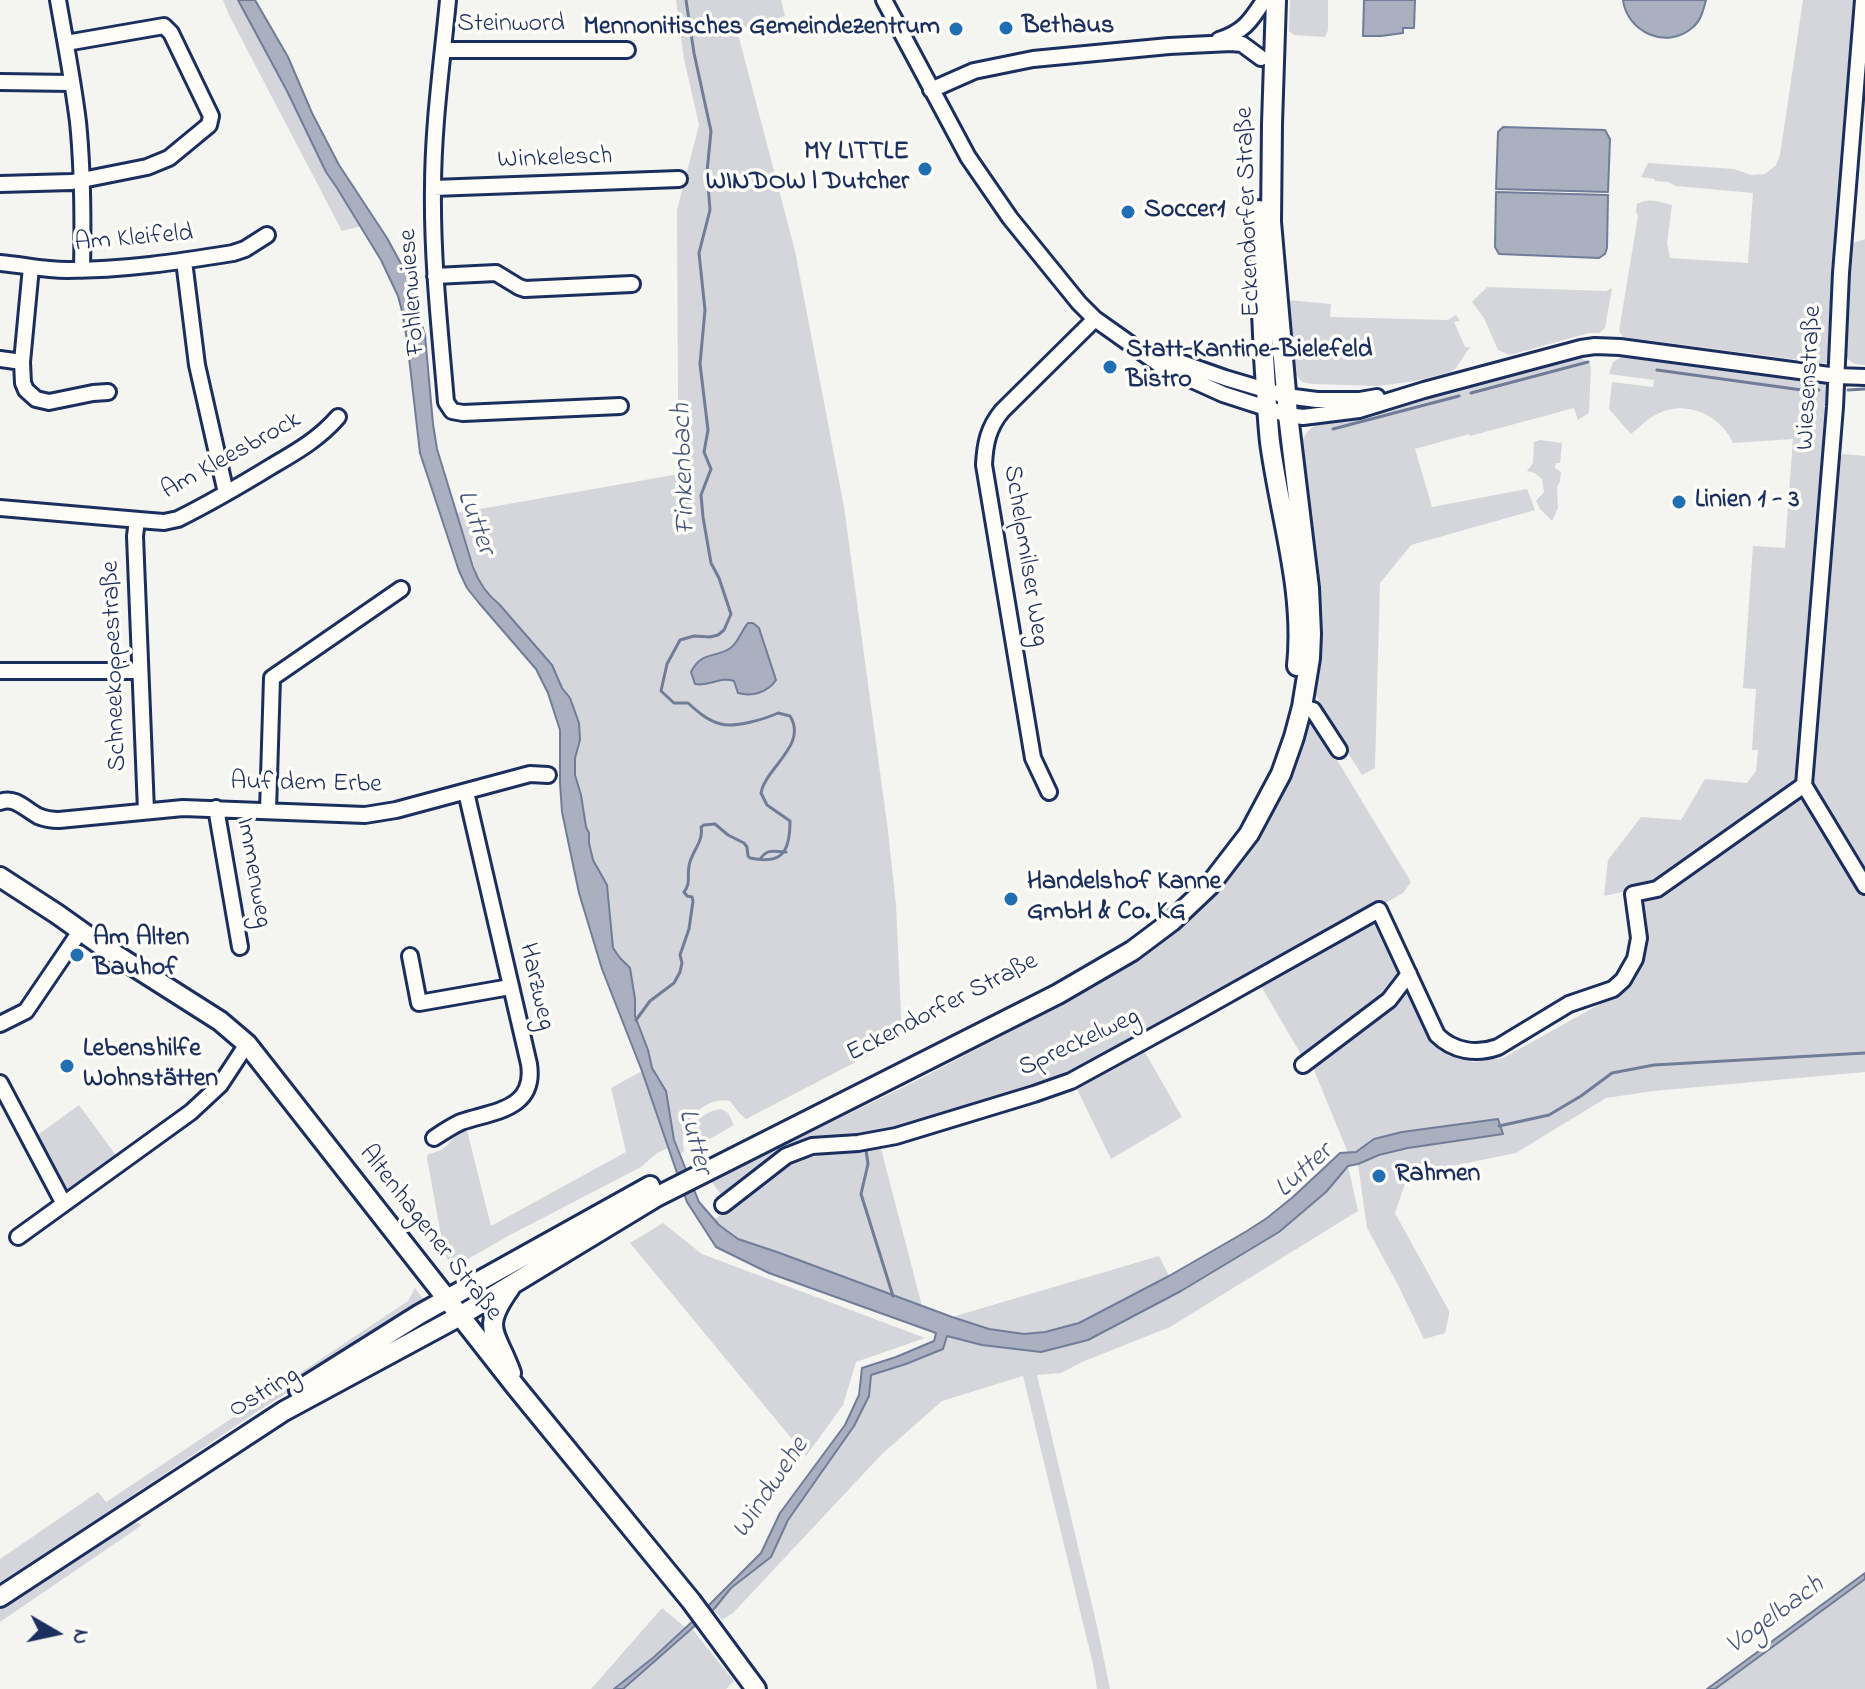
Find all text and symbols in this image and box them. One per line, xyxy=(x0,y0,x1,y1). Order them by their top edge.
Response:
street label: Steinword xyxy=(457,10,565,42)
place label: Bethaus xyxy=(1022,12,1114,44)
place label: Mennonitisches Gemeindezentrum xyxy=(583,13,940,45)
marker: Bethaus xyxy=(997,19,1015,37)
marker: Mennonitisches Gemeindezentrum xyxy=(947,20,965,38)
street label: Eckendorfer Straße xyxy=(1231,106,1269,318)
place label: MY LITTLE WINDOW | Dutcher xyxy=(706,138,909,200)
street label: Winkelesch xyxy=(497,142,613,178)
marker: MY LITTLE WINDOW | Dutcher xyxy=(916,160,934,178)
place label: Soccer1 xyxy=(1144,196,1225,228)
marker: Soccer1 xyxy=(1119,203,1137,221)
street label: Am Kleifeld xyxy=(74,219,194,261)
street label: Fohlenwiese xyxy=(394,228,434,356)
street label: Wiesenstraße xyxy=(1792,305,1830,451)
place label: Statt-Kantine-Bielefeld Bistro xyxy=(1126,336,1372,398)
marker: Statt-Kantine-Bielefeld Bistro xyxy=(1101,358,1119,376)
water label: Finkenbach xyxy=(667,403,705,535)
street label: Am Kleesbrock xyxy=(157,406,307,508)
street label: Schelpmilser Weg xyxy=(994,463,1054,649)
water label: Lutter xyxy=(447,486,501,560)
place label: Linien 1 - 3 xyxy=(1695,486,1800,518)
marker: Linien 1 - 3 xyxy=(1670,493,1688,511)
street label: Schneekoppestraße xyxy=(97,560,135,772)
street label: Auf dem Erbe xyxy=(230,768,382,802)
street label: Immenweg xyxy=(227,815,277,931)
place label: Handelshof Kanne GmbH & Co. KG xyxy=(1027,868,1221,930)
marker: Handelshof Kanne GmbH & Co. KG xyxy=(1002,890,1020,908)
place label: Am Alten Bauhof xyxy=(93,924,189,986)
street label: Harzweg xyxy=(510,940,560,1034)
marker: Am Alten Bauhof xyxy=(68,946,86,964)
street label: Eckendorfer Straße xyxy=(842,947,1044,1071)
street label: Spreckelweg xyxy=(1015,1002,1145,1086)
place label: Lebenshilfe Wohnstätten xyxy=(83,1035,218,1096)
marker: Lebenshilfe Wohnstätten xyxy=(58,1057,76,1075)
water label: Lutter xyxy=(668,1106,718,1178)
water label: Lutter xyxy=(1269,1137,1341,1207)
street label: Altenhagener Straße xyxy=(350,1140,508,1328)
place label: Rahmen xyxy=(1395,1160,1480,1192)
marker: Rahmen xyxy=(1370,1167,1388,1185)
street label: Ostring xyxy=(224,1361,306,1427)
water label: Windwehe xyxy=(726,1432,818,1546)
water label: Vogelbach xyxy=(1720,1570,1832,1664)
north arrow xyxy=(16,1593,96,1673)
text: N xyxy=(63,1627,97,1647)

